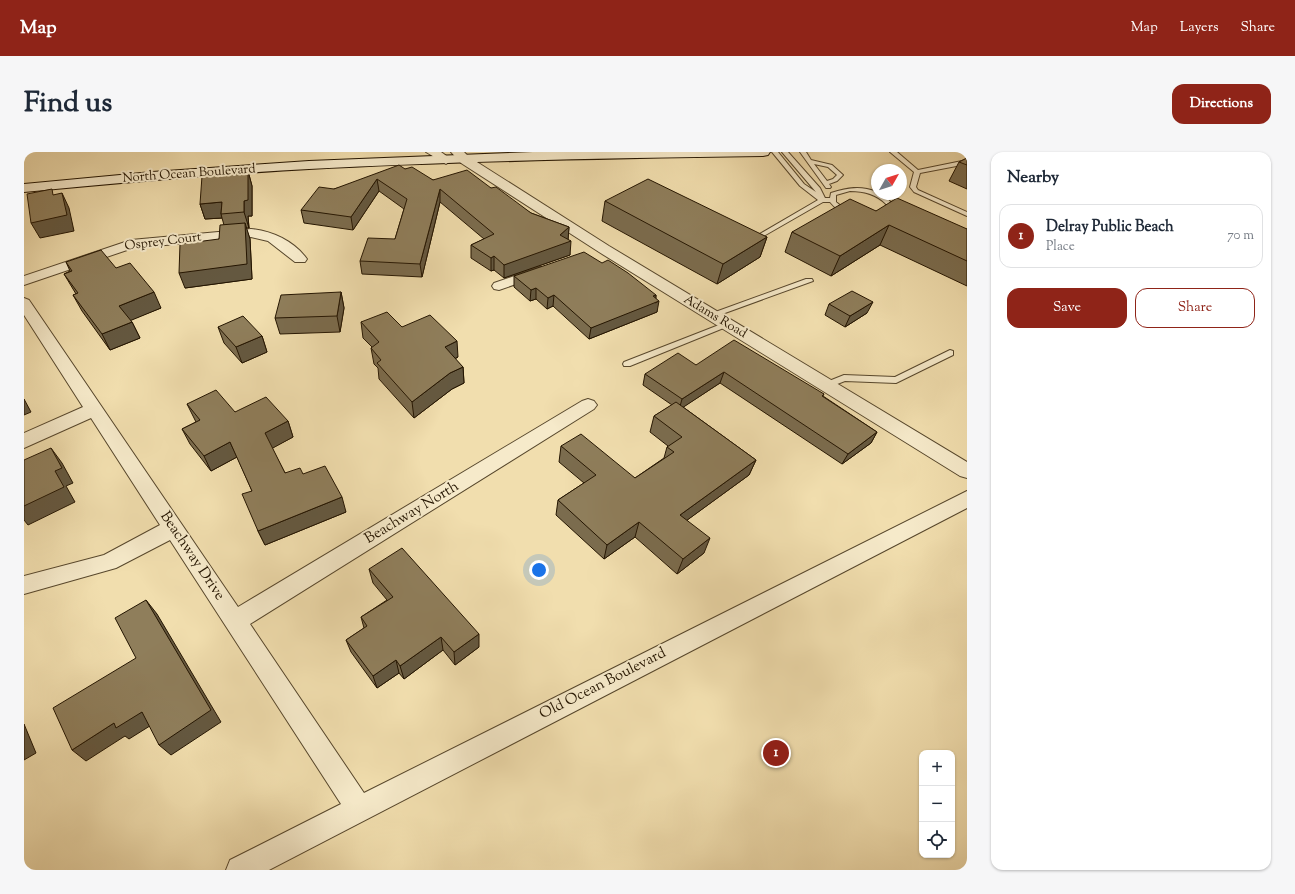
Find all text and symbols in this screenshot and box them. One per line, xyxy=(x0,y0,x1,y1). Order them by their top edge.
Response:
text: Map xyxy=(20,15,57,42)
text: Map xyxy=(1131,18,1158,38)
text: Layers xyxy=(1180,18,1218,38)
text: Share xyxy=(1240,18,1275,38)
text: Find us xyxy=(24,84,112,124)
button: Directions xyxy=(1172,84,1271,124)
street label: North Ocean Boulevard xyxy=(122,160,257,188)
north arrow xyxy=(871,164,907,200)
text: Nearby xyxy=(1007,166,1059,190)
text: Delray Public Beach xyxy=(1046,217,1174,238)
text: 1 xyxy=(1019,227,1023,245)
text: 70 m xyxy=(1227,227,1254,245)
street label: Osprey Court xyxy=(123,228,203,256)
text: Place xyxy=(1046,238,1075,256)
button: Save xyxy=(1007,288,1127,328)
button: Share xyxy=(1135,288,1255,328)
street label: Adams Road xyxy=(680,291,751,343)
street label: Beachway North xyxy=(361,476,463,549)
street label: Beachway Drive xyxy=(154,507,230,605)
your location xyxy=(529,560,549,580)
street label: Old Ocean Boulevard xyxy=(536,643,671,725)
pin: 1 xyxy=(763,738,789,768)
map controls xyxy=(919,750,955,858)
button: + xyxy=(919,750,955,786)
button: − xyxy=(919,786,955,822)
button: locate xyxy=(919,822,955,858)

